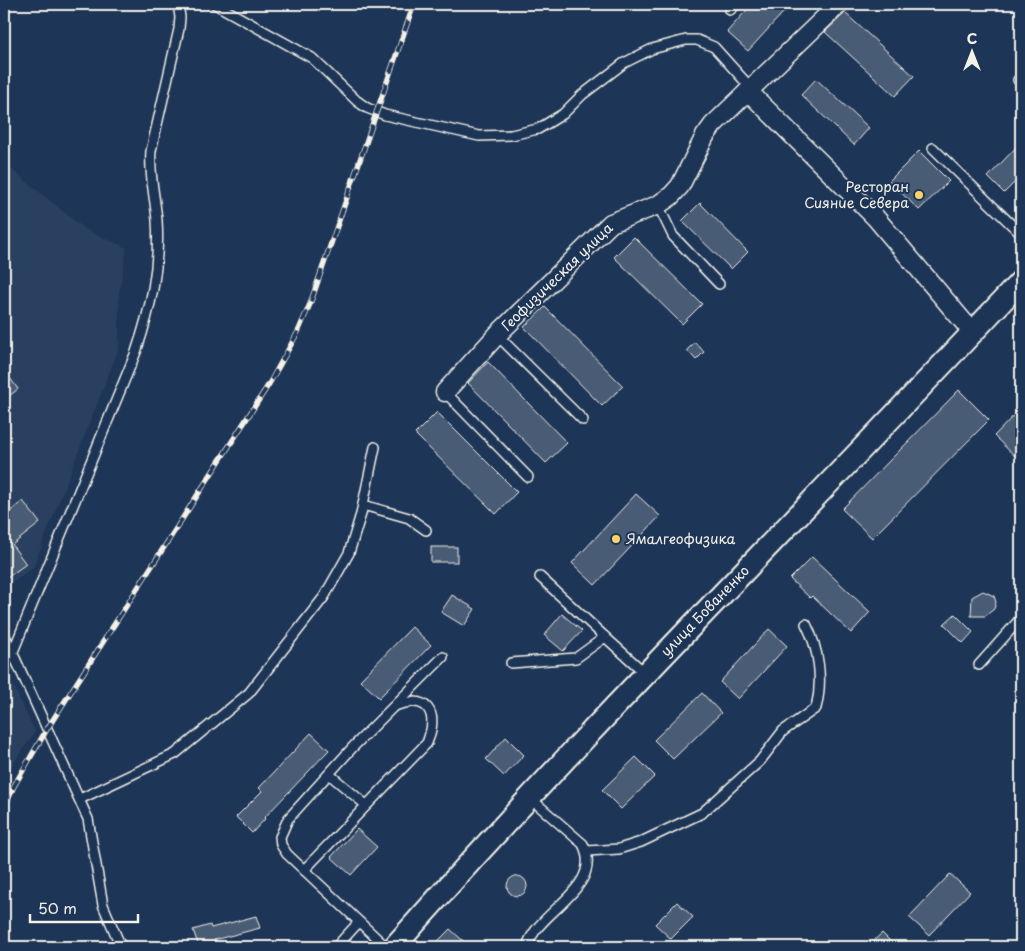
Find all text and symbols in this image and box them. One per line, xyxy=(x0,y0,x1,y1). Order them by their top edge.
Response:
north arrow xyxy=(948,28,998,78)
text: С xyxy=(967,28,977,49)
place label: Ресторан Сияние Севера xyxy=(804,176,909,213)
marker: Ресторан Сияние Севера xyxy=(913,189,925,201)
street label: Геофизическая улица xyxy=(496,217,617,336)
place label: Ямалгеофизика xyxy=(625,528,736,549)
marker: Ямалгеофизика xyxy=(610,533,622,545)
street label: улица Бованенко xyxy=(655,560,754,661)
scale bar xyxy=(30,891,138,923)
text: 50 m xyxy=(38,896,77,919)

